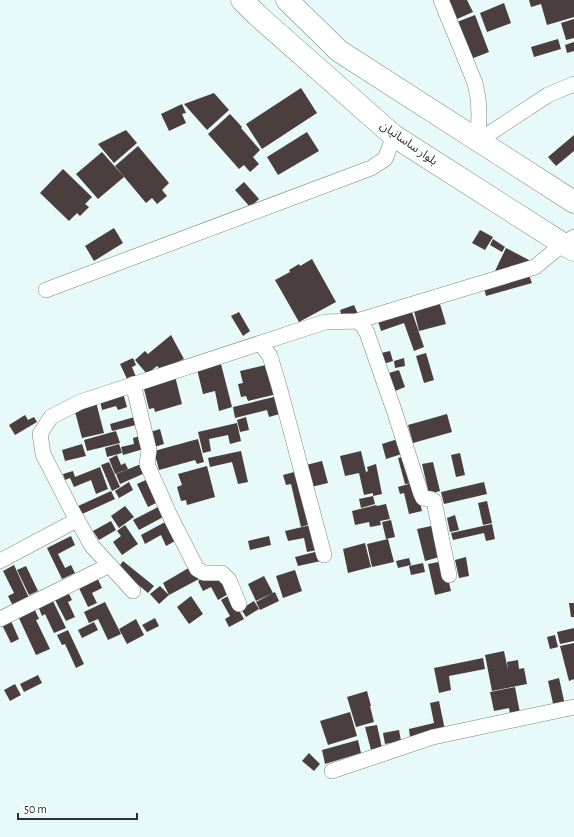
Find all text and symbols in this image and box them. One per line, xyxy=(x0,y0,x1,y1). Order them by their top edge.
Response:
street label: بلوار ساسانیان xyxy=(378,119,440,168)
scale bar xyxy=(18,795,137,821)
text: 50 m xyxy=(24,803,47,815)

